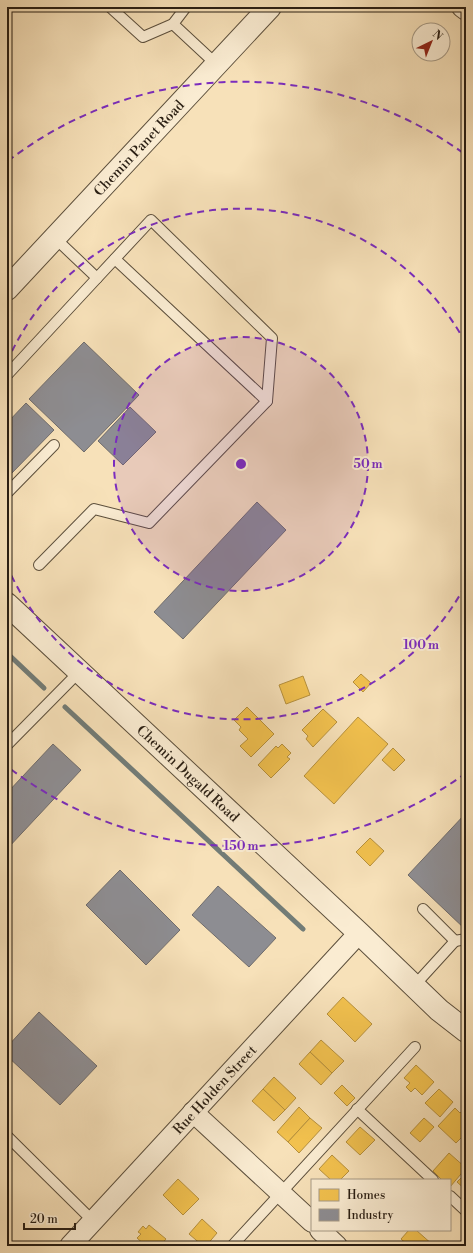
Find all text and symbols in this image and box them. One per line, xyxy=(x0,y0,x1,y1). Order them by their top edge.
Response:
north arrow xyxy=(411,22,451,62)
text: N xyxy=(429,27,445,44)
street label: Chemin Panet Road xyxy=(90,97,189,200)
centre of rings xyxy=(234,457,248,471)
text: 50 m xyxy=(353,457,383,472)
text: 100 m xyxy=(403,638,439,653)
street label: Chemin Dugald Road xyxy=(132,722,243,826)
text: 150 m xyxy=(224,839,258,854)
street label: Rue Holden Street xyxy=(170,1042,261,1139)
legend xyxy=(311,1179,451,1231)
text: Homes xyxy=(347,1188,385,1203)
scale bar xyxy=(24,1205,75,1231)
text: Industry xyxy=(347,1208,394,1223)
text: 20 m xyxy=(30,1212,58,1227)

